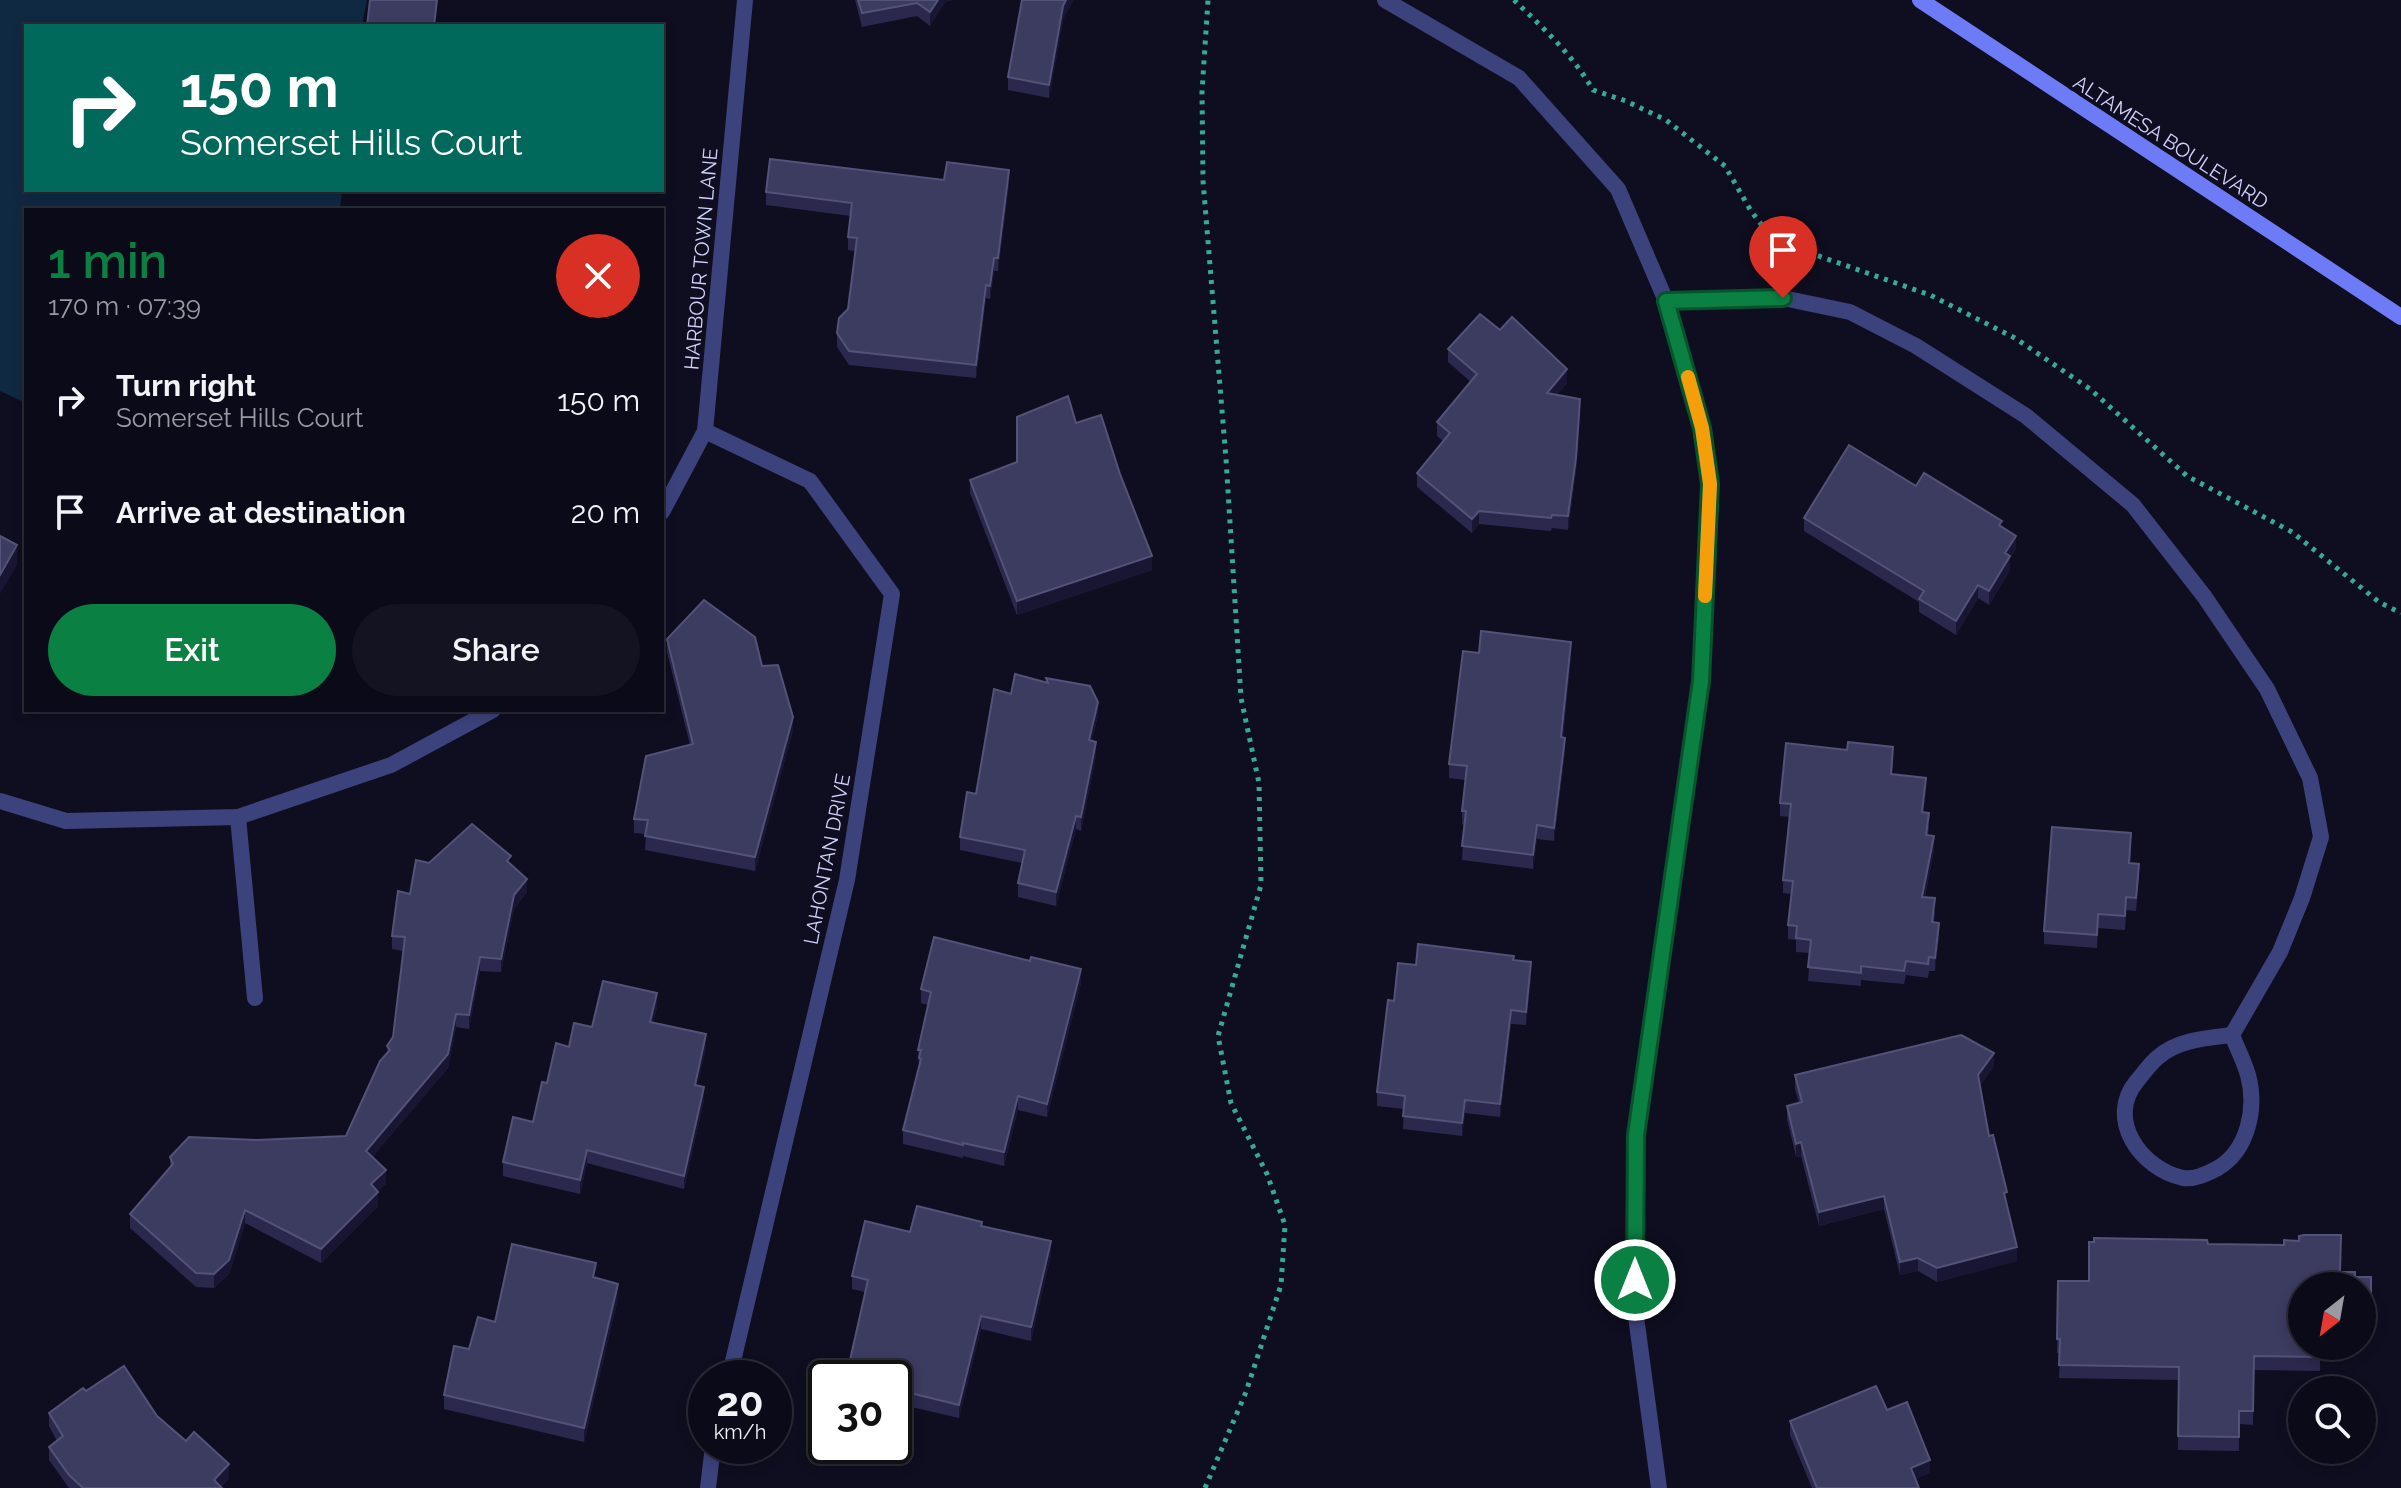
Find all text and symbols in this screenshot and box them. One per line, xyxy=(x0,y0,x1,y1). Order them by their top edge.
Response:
text: 150 m xyxy=(180,54,339,120)
icon: right xyxy=(48,56,152,160)
street label: ALTAMESA BOULEVARD xyxy=(2069,70,2273,214)
text: Somerset Hills Court xyxy=(180,121,522,163)
street label: HARBOUR TOWN LANE xyxy=(679,147,723,371)
pin xyxy=(1749,216,1817,298)
icon: arrive xyxy=(1761,228,1805,272)
text: 1 min xyxy=(48,233,167,289)
button: close xyxy=(556,234,640,318)
text: 170 m · 07:39 xyxy=(48,291,201,321)
text: Turn right xyxy=(116,368,256,403)
icon: right xyxy=(48,378,92,422)
text: 150 m xyxy=(557,383,640,418)
text: Somerset Hills Court xyxy=(116,403,363,433)
icon: arrive xyxy=(48,490,92,534)
text: Arrive at destination xyxy=(116,495,406,530)
text: 20 m xyxy=(571,495,640,530)
button: Exit xyxy=(48,604,336,696)
button: Share xyxy=(352,604,640,696)
street label: LAHONTAN DRIVE xyxy=(799,772,855,946)
position arrow xyxy=(1593,1238,1677,1322)
north arrow xyxy=(2288,1272,2376,1360)
map controls xyxy=(2288,1272,2376,1464)
speed limit sign: 30 xyxy=(808,1360,912,1464)
button: search xyxy=(2288,1376,2376,1464)
text: 20 xyxy=(716,1378,764,1425)
text: km/h xyxy=(714,1420,766,1444)

